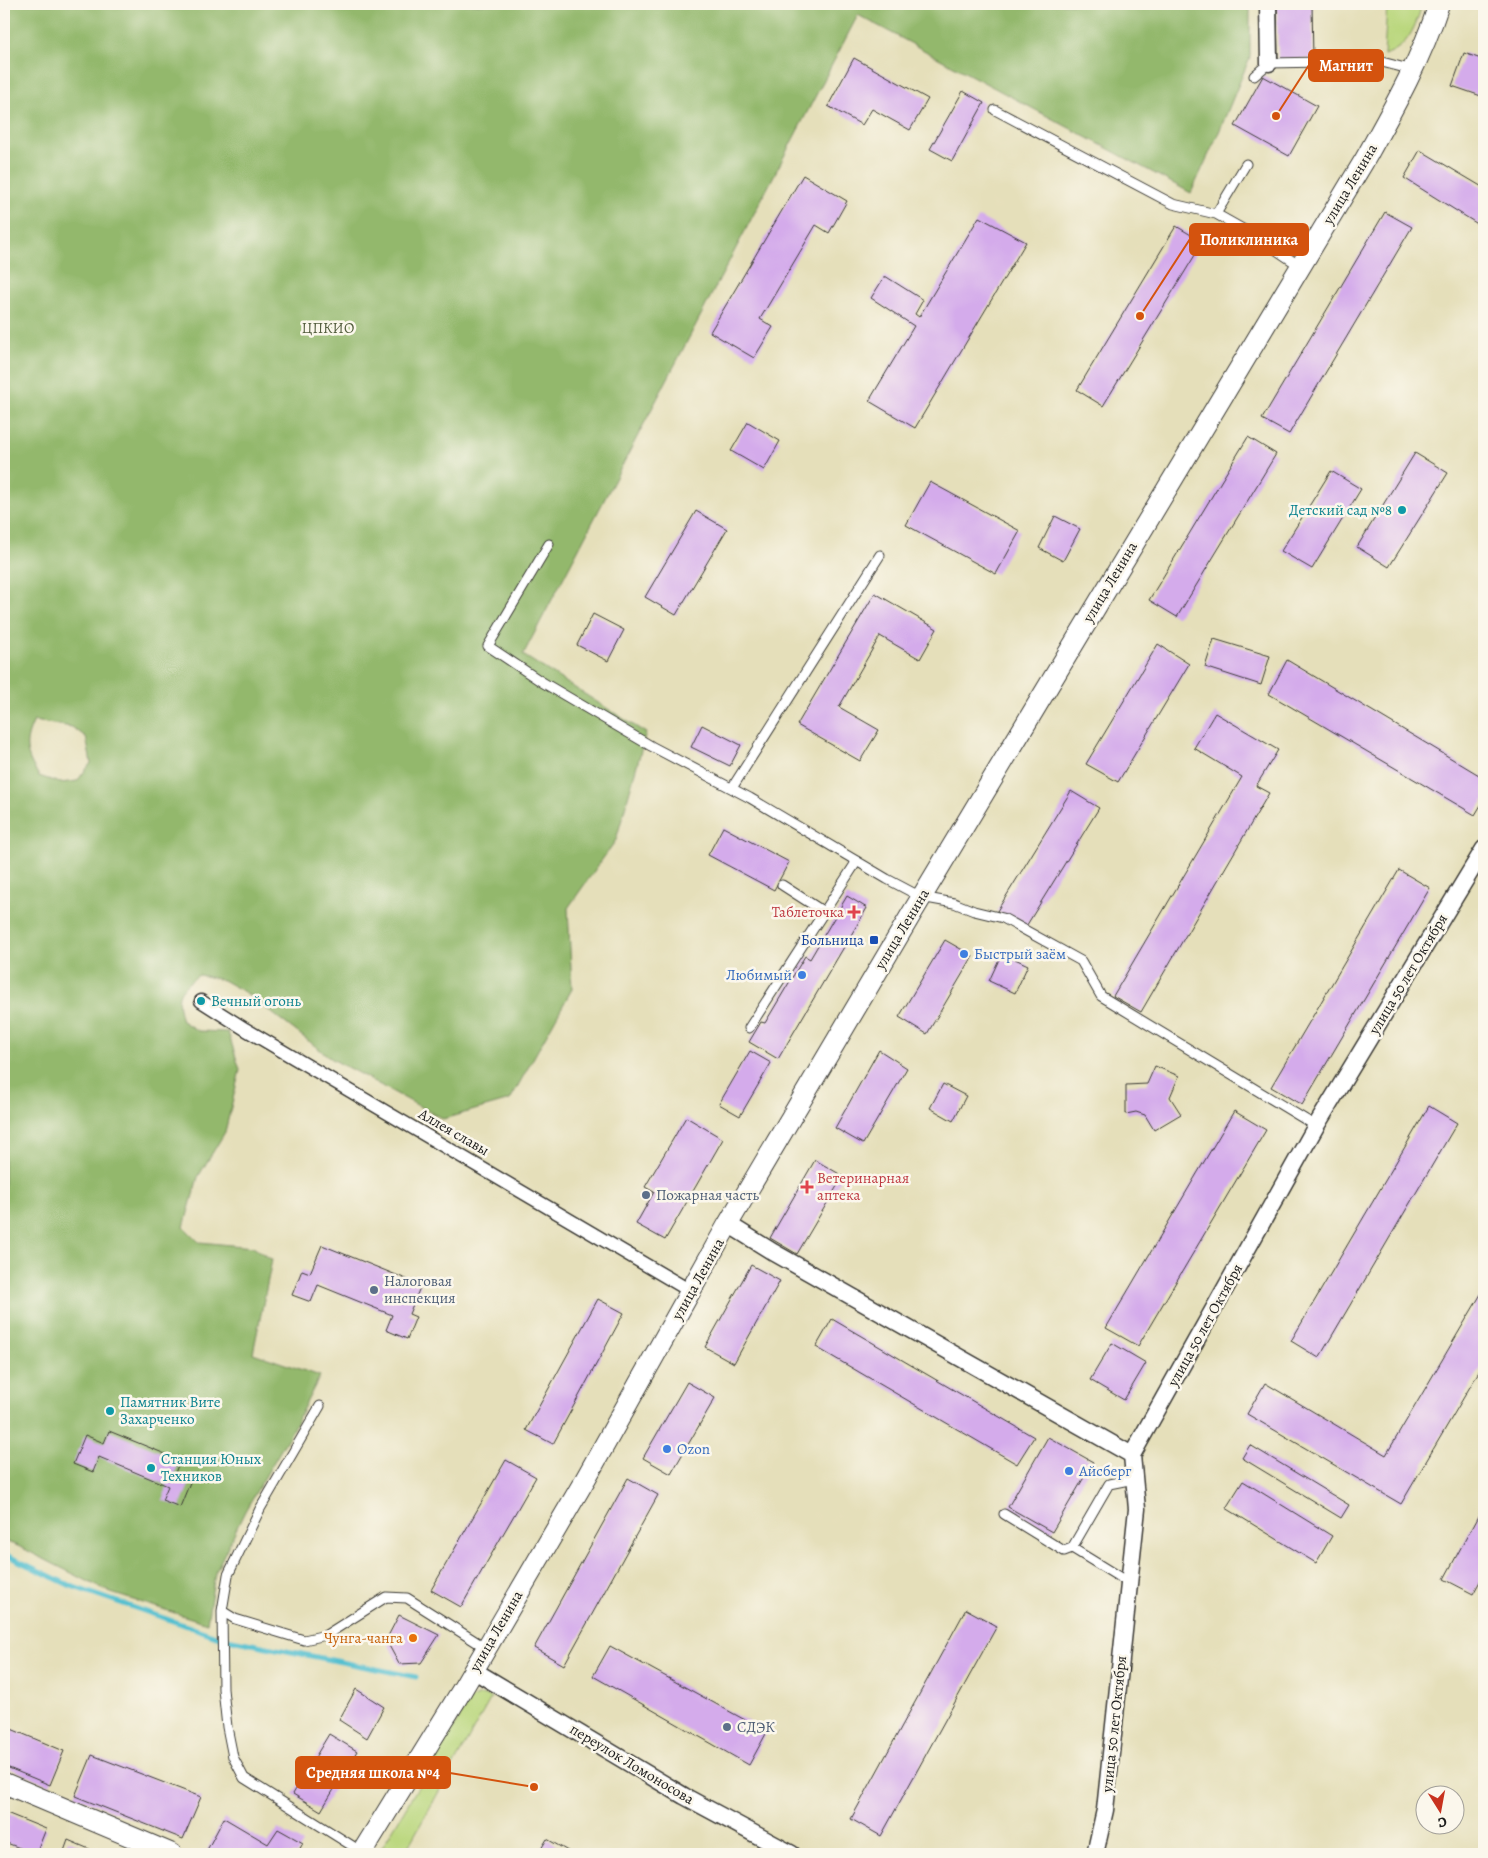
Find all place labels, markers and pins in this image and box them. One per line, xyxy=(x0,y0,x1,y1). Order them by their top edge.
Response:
callout: Магнит xyxy=(1309,50,1383,81)
callout: Поликлиника xyxy=(1190,224,1308,255)
place label: Детский сад №8 xyxy=(1289,500,1392,520)
marker: Детский сад №8 xyxy=(1396,504,1408,516)
place label: Таблеточка xyxy=(772,902,844,922)
marker: Таблеточка xyxy=(848,906,860,918)
place label: Больница xyxy=(801,930,864,950)
marker: Больница xyxy=(868,934,880,946)
place label: Быстрый заём xyxy=(974,944,1066,964)
marker: Быстрый заём xyxy=(958,948,970,960)
place label: Любимый xyxy=(726,965,792,985)
marker: Любимый xyxy=(796,969,808,981)
place label: Вечный огонь xyxy=(211,991,301,1011)
marker: Вечный огонь xyxy=(195,995,207,1007)
place label: Ветеринарная аптека xyxy=(817,1168,909,1205)
marker: Ветеринарная аптека xyxy=(801,1181,813,1193)
place label: Пожарная часть xyxy=(656,1185,760,1205)
marker: Пожарная часть xyxy=(640,1189,652,1201)
place label: Налоговая инспекция xyxy=(384,1271,456,1308)
marker: Налоговая инспекция xyxy=(368,1284,380,1296)
place label: Памятник Вите Захарченко xyxy=(120,1392,221,1429)
marker: Памятник Вите Захарченко xyxy=(104,1405,116,1417)
place label: Ozon xyxy=(677,1439,710,1459)
marker: Ozon xyxy=(661,1443,673,1455)
place label: Станция Юных Техников xyxy=(161,1449,262,1486)
place label: Айсберг xyxy=(1078,1461,1132,1481)
marker: Станция Юных Техников xyxy=(145,1462,157,1474)
marker: Айсберг xyxy=(1063,1465,1075,1477)
place label: Чунга-чанга xyxy=(324,1628,403,1648)
marker: Чунга-чанга xyxy=(407,1632,419,1644)
place label: СДЭК xyxy=(737,1717,775,1737)
marker: СДЭК xyxy=(721,1721,733,1733)
callout: Средняя школа №4 xyxy=(296,1757,450,1788)

